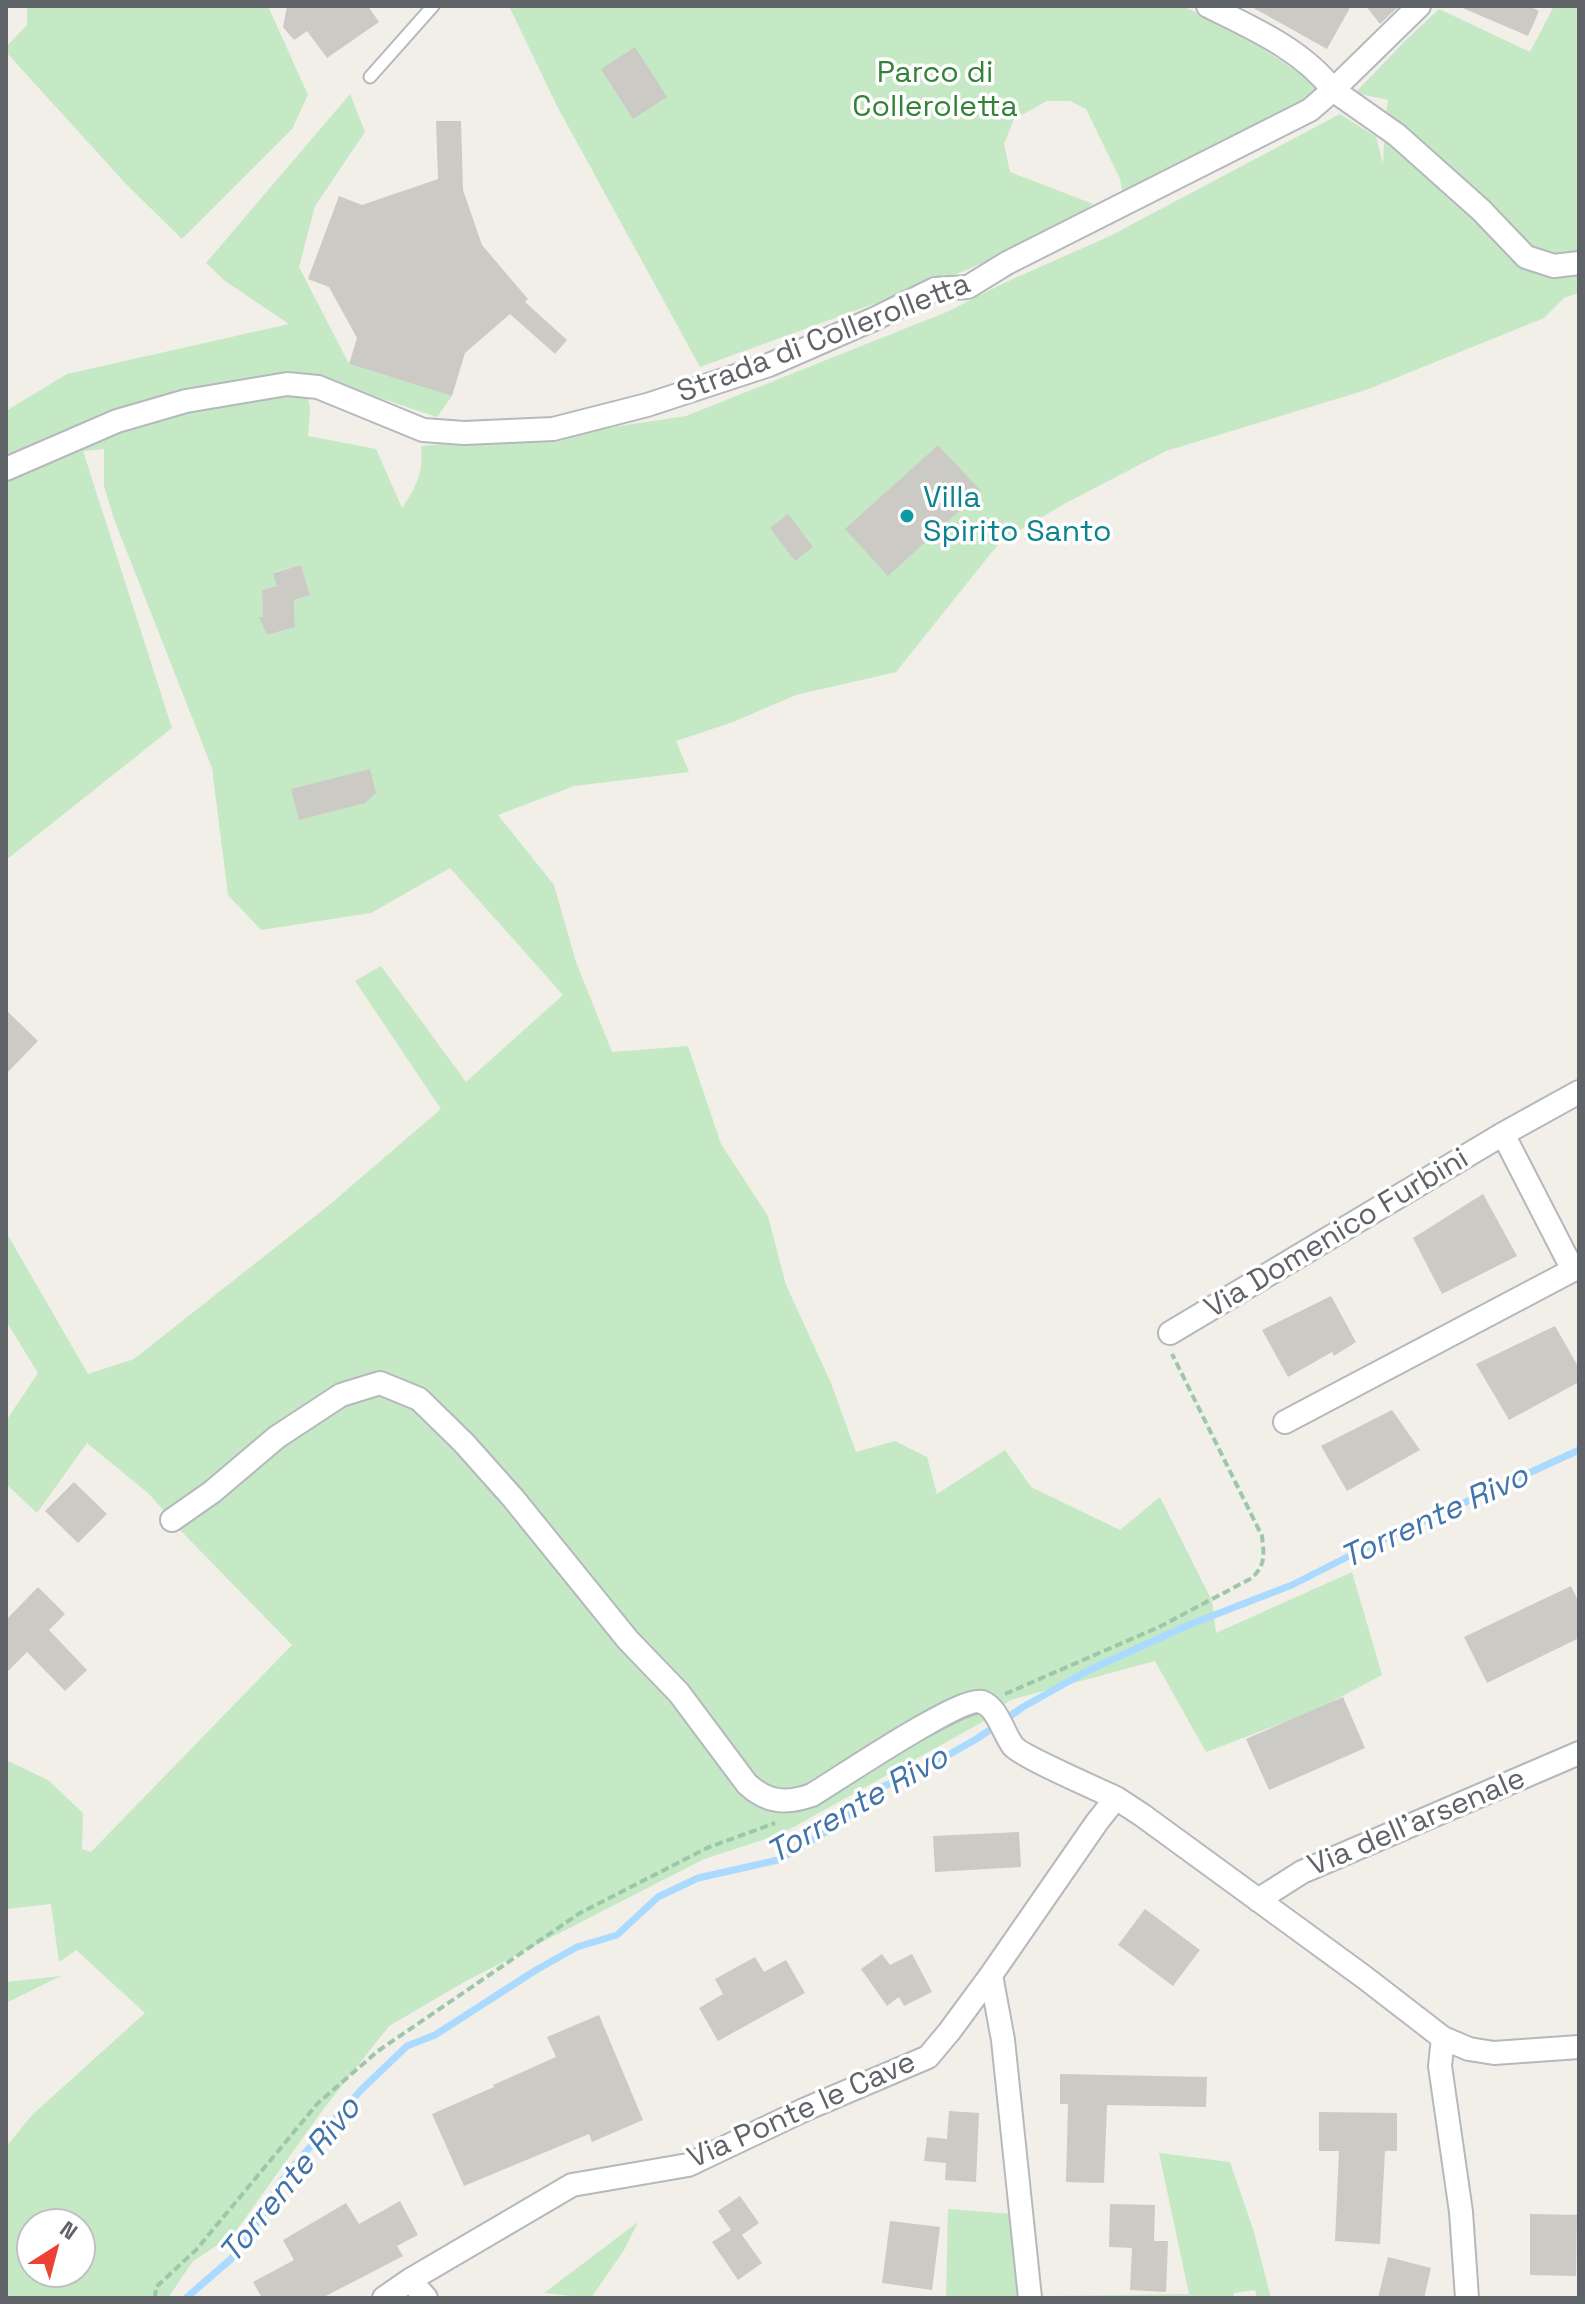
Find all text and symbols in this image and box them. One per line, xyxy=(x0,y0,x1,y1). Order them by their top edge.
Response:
park label: Parco di Colleroletta xyxy=(852,56,1018,126)
street label: Strada di Collerolletta xyxy=(672,266,976,412)
place label: Villa Spirito Santo xyxy=(923,481,1112,552)
marker: Villa Spirito Santo xyxy=(898,507,916,525)
street label: Via Domenico Furbini xyxy=(1199,1141,1475,1327)
water label: Torrente Rivo xyxy=(1335,1458,1535,1578)
water label: Torrente Rivo xyxy=(761,1739,955,1873)
street label: Via dell'arsenale xyxy=(1303,1761,1531,1885)
street label: Via Ponte le Cave xyxy=(683,2045,921,2177)
water label: Torrente Rivo xyxy=(212,2090,370,2272)
north arrow xyxy=(16,2208,96,2288)
text: N xyxy=(55,2215,83,2246)

